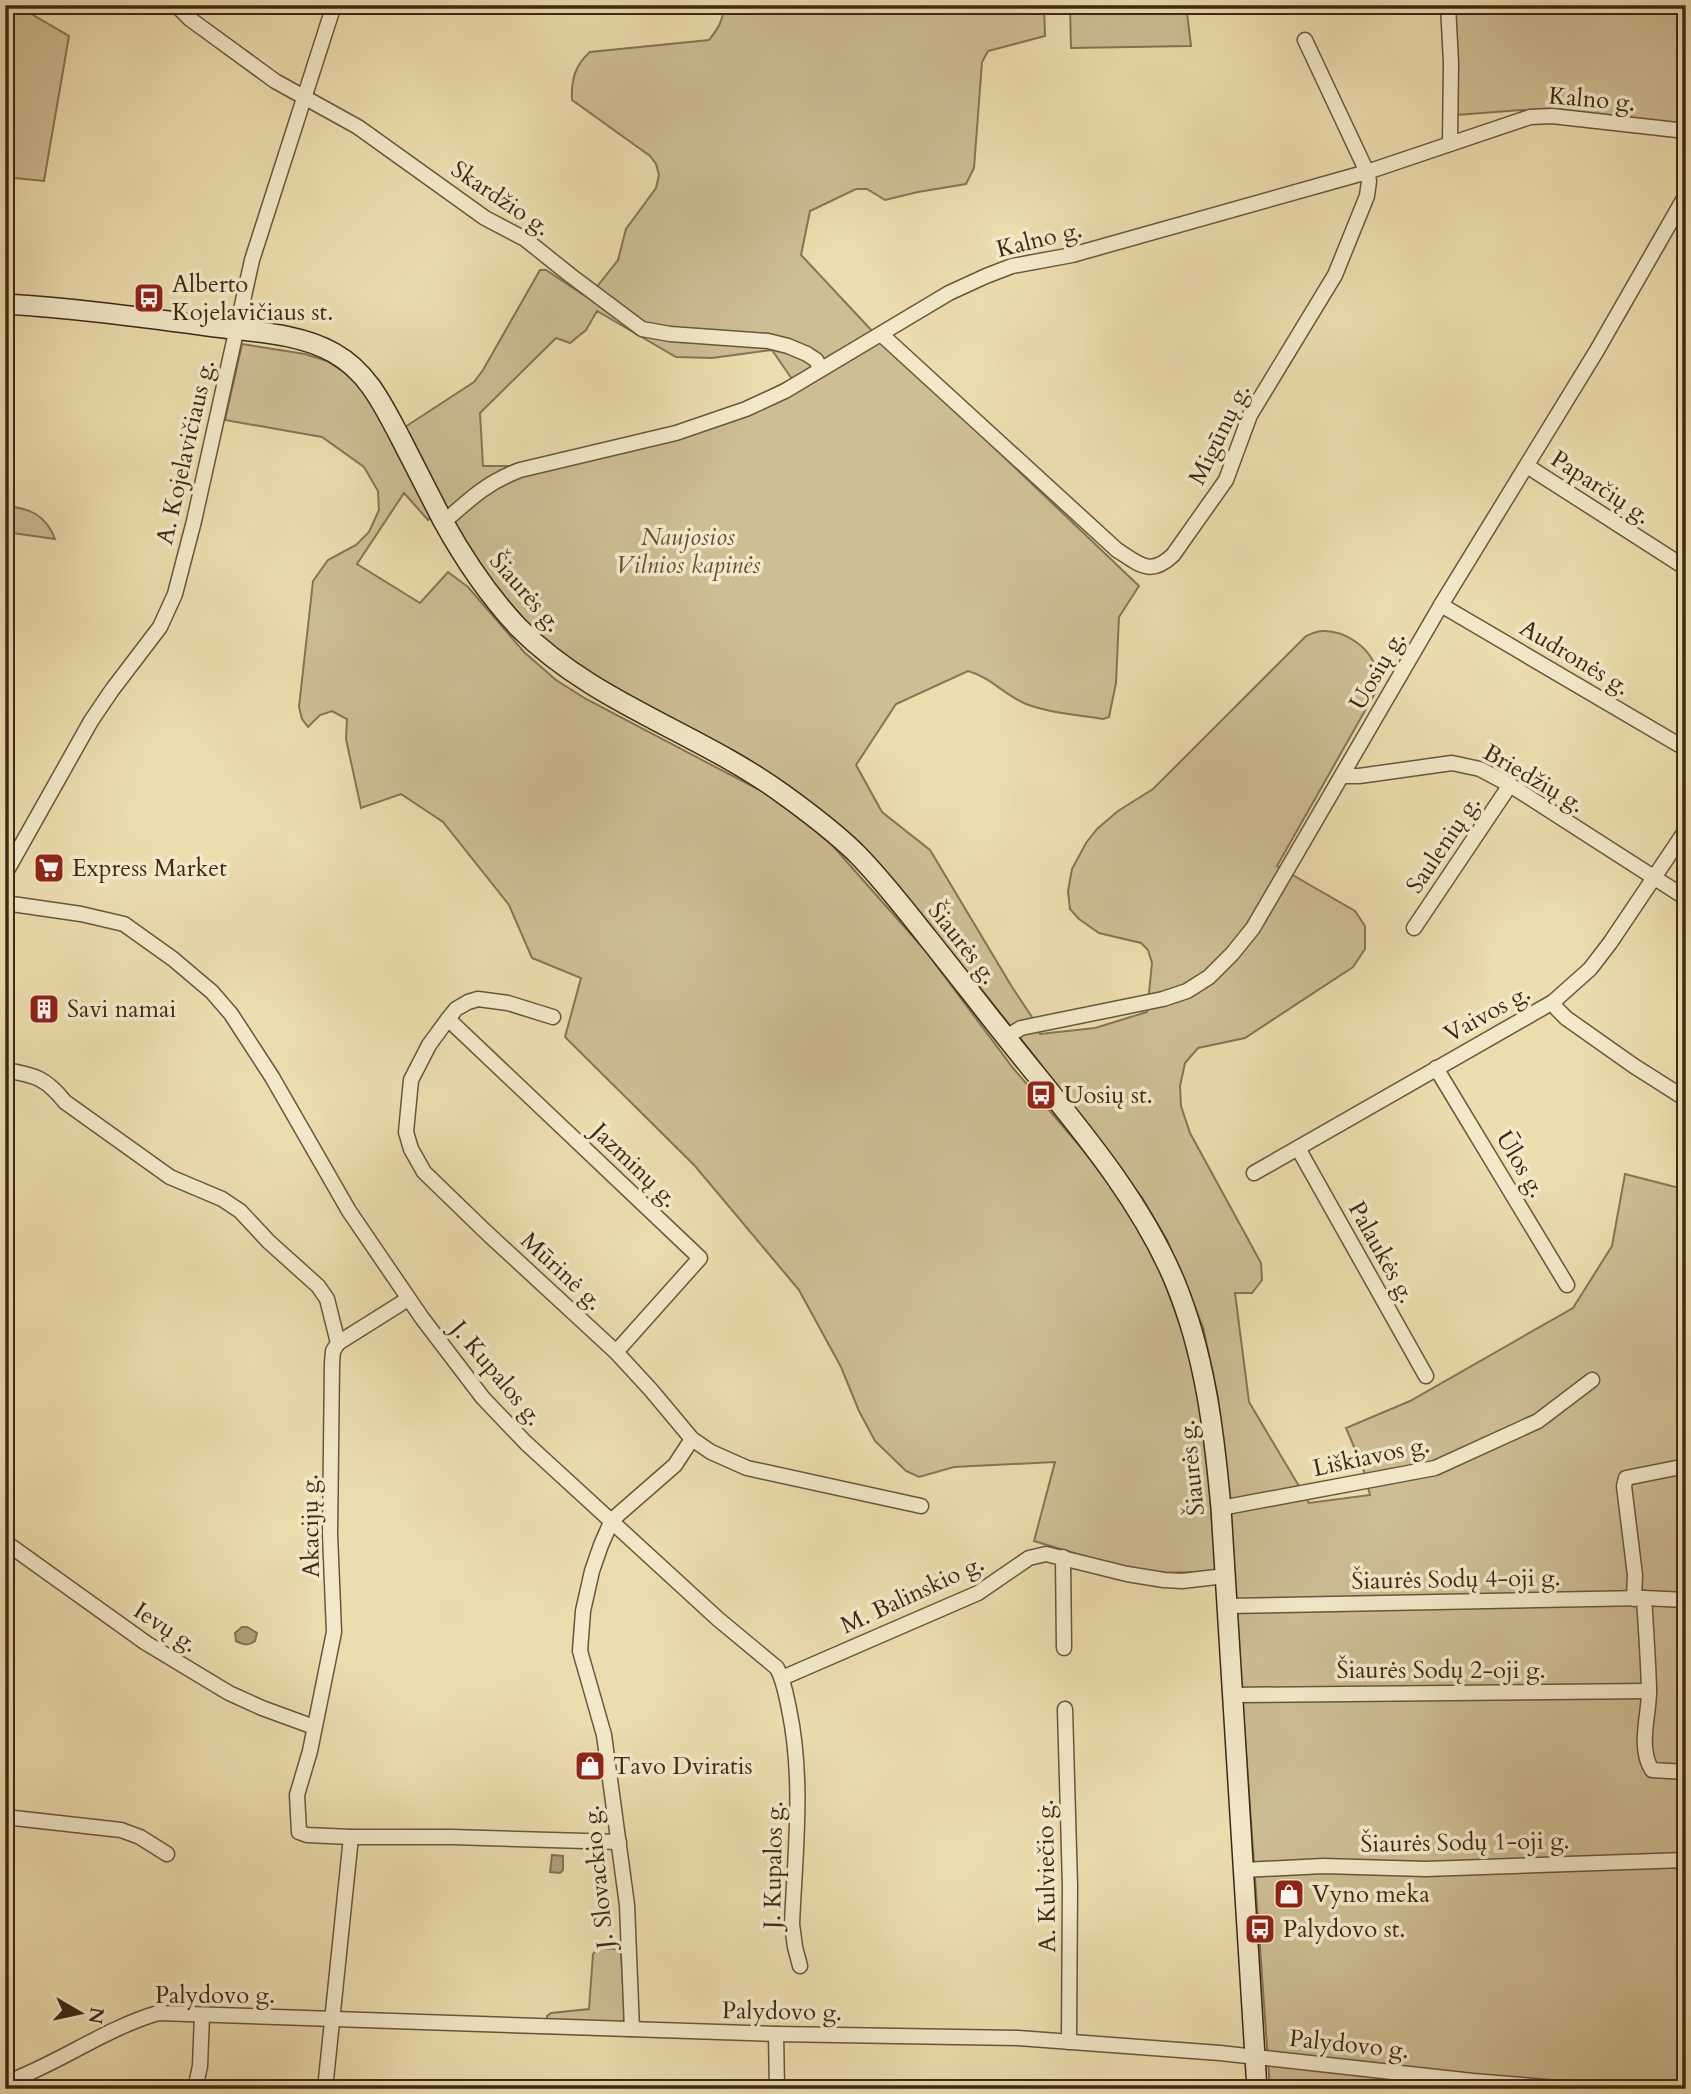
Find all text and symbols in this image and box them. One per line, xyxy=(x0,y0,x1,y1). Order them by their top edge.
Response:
street label: Kalno g. xyxy=(1547,79,1637,120)
street label: Skardžio g. xyxy=(445,153,557,244)
street label: Kalno g. xyxy=(993,213,1085,266)
place label: Alberto Kojelavičiaus st. xyxy=(172,268,333,329)
bus stop icon: Alberto Kojelavičiaus st. xyxy=(132,281,166,315)
street label: A. Kojelavičiaus g. xyxy=(148,356,223,548)
street label: Migūnų g. xyxy=(1181,378,1258,490)
street label: Paparčių g. xyxy=(1544,443,1657,532)
park label: Naujosios Vilnios kapinės xyxy=(616,521,760,582)
street label: Šiaurės g. xyxy=(482,545,570,639)
street label: Audronės g. xyxy=(1513,612,1636,703)
street label: Uosių g. xyxy=(1342,625,1413,716)
street label: Briedžių g. xyxy=(1477,736,1591,821)
street label: Saulenių g. xyxy=(1398,789,1488,900)
supermarket icon: Express Market xyxy=(32,851,66,885)
place label: Express Market xyxy=(72,852,227,885)
street label: Šiaurės g. xyxy=(920,895,1005,991)
street label: Vaivos g. xyxy=(1438,976,1536,1051)
building icon: Savi namai xyxy=(27,992,61,1026)
place label: Savi namai xyxy=(67,993,176,1026)
bus stop icon: Uosių st. xyxy=(1024,1078,1058,1112)
place label: Uosių st. xyxy=(1064,1079,1153,1112)
street label: Jazminų g. xyxy=(582,1114,685,1215)
street label: Ūlos g. xyxy=(1488,1125,1553,1204)
street label: Palaukės g. xyxy=(1340,1195,1423,1309)
street label: Mūrinė g. xyxy=(513,1225,610,1318)
street label: J. Kupalos g. xyxy=(441,1311,550,1433)
street label: Šiaurės g. xyxy=(1170,1419,1213,1517)
street label: Liškiavos g. xyxy=(1310,1428,1432,1485)
street label: Akacijų g. xyxy=(293,1474,328,1578)
street label: M. Balinskio g. xyxy=(835,1547,989,1642)
street label: Šiaurės Sodų 4-oji g. xyxy=(1351,1561,1561,1598)
street label: Ievų g. xyxy=(127,1594,204,1660)
street label: Šiaurės Sodų 2-oji g. xyxy=(1336,1654,1546,1687)
shop icon: Tavo Dviratis xyxy=(573,1749,607,1783)
place label: Tavo Dviratis xyxy=(613,1750,752,1783)
street label: A. Kulviečio g. xyxy=(1029,1799,1064,1953)
street label: J. Kupalos g. xyxy=(756,1801,791,1932)
street label: J. Slovackio g. xyxy=(575,1804,623,1953)
street label: Šiaurės Sodų 1-oji g. xyxy=(1360,1824,1570,1861)
shop icon: Vyno meka xyxy=(1272,1877,1306,1911)
place label: Vyno meka xyxy=(1312,1878,1430,1911)
bus stop icon: Palydovo st. xyxy=(1243,1912,1277,1946)
place label: Palydovo st. xyxy=(1283,1913,1405,1946)
north arrow xyxy=(46,1979,116,2048)
street label: Palydovo g. xyxy=(155,1979,275,2012)
street label: Palydovo g. xyxy=(722,1994,842,2029)
text: N xyxy=(82,2005,110,2026)
street label: Palydovo g. xyxy=(1287,2022,1410,2067)

